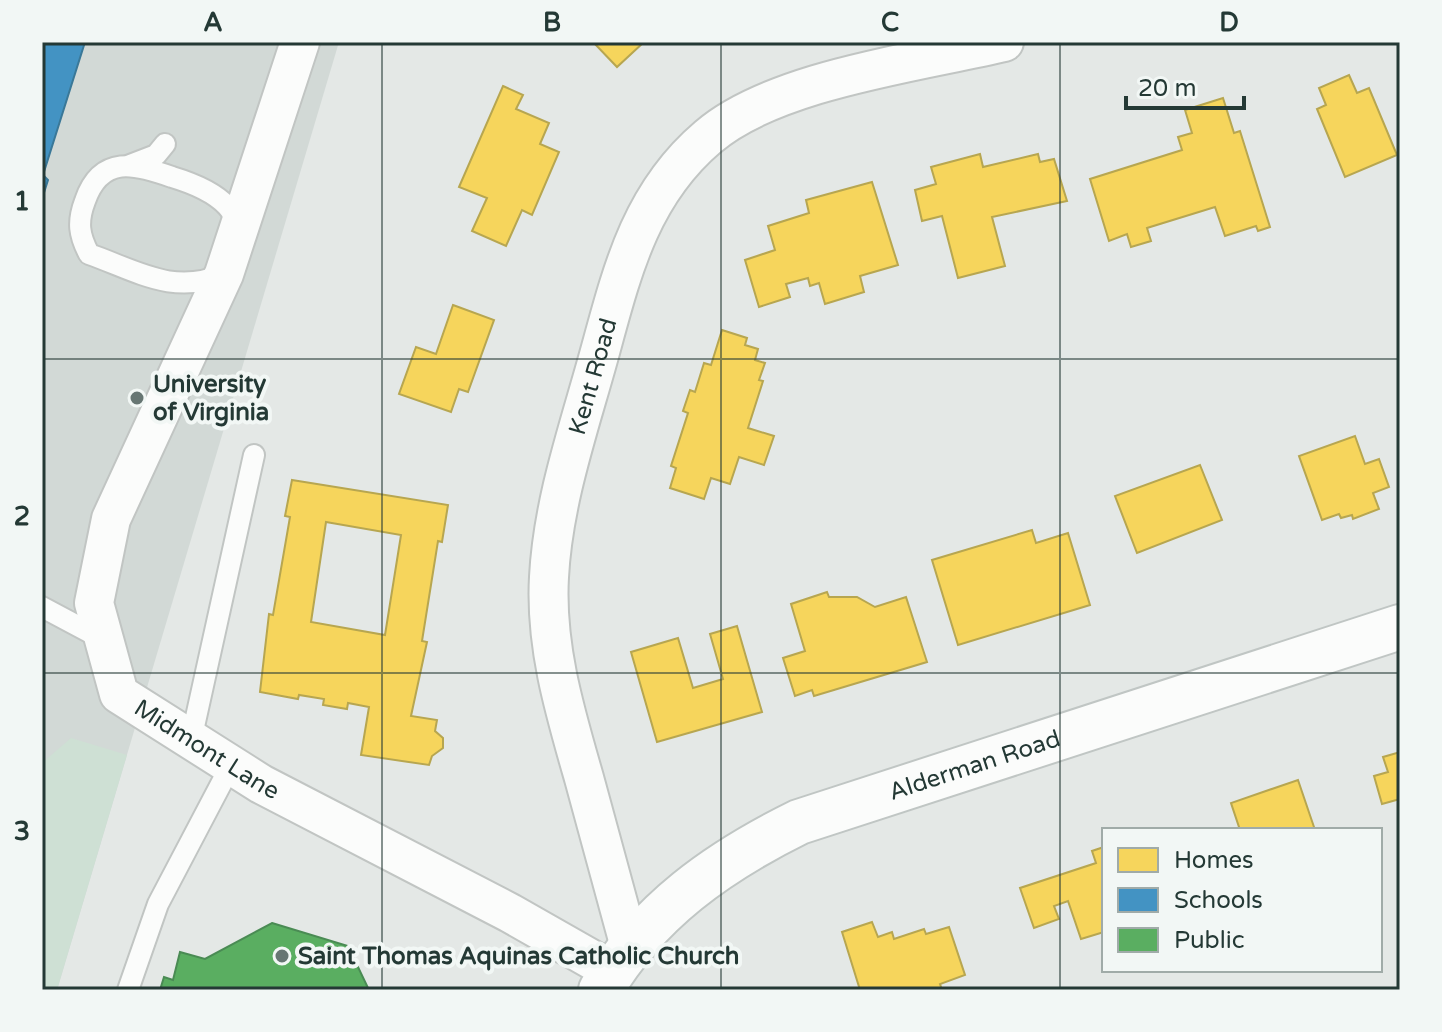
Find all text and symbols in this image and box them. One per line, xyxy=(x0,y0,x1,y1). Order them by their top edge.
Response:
text: A xyxy=(203,7,223,38)
text: B xyxy=(543,7,561,38)
text: C xyxy=(881,7,899,38)
text: D xyxy=(1219,7,1239,38)
scale bar xyxy=(1126,60,1244,110)
text: 20 m xyxy=(1138,74,1196,103)
text: 1 xyxy=(14,186,30,217)
street label: Kent Road xyxy=(562,315,623,438)
place label: University of Virginia xyxy=(153,370,269,427)
marker: University of Virginia xyxy=(128,389,146,407)
text: 2 xyxy=(14,501,30,532)
street label: Midmont Lane xyxy=(129,693,284,806)
street label: Alderman Road xyxy=(885,724,1064,806)
text: 3 xyxy=(14,816,30,847)
legend xyxy=(1102,828,1382,972)
text: Homes xyxy=(1174,846,1254,875)
text: Schools xyxy=(1174,886,1263,915)
text: Public xyxy=(1174,926,1244,955)
place label: Saint Thomas Aquinas Catholic Church xyxy=(298,942,739,971)
marker: Saint Thomas Aquinas Catholic Church xyxy=(273,947,291,965)

